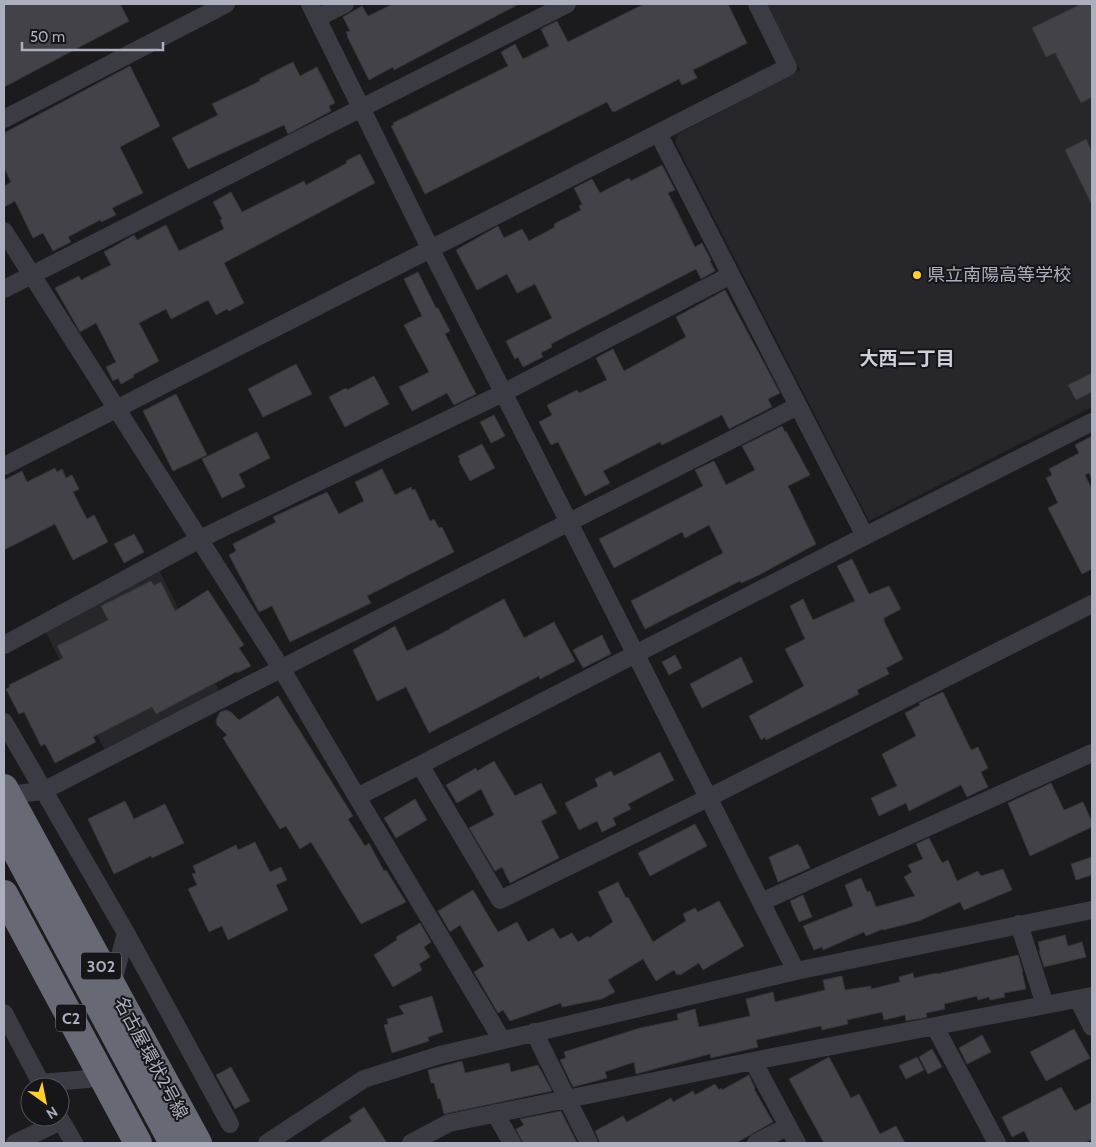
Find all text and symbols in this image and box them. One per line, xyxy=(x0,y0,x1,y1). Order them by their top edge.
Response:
scale bar xyxy=(22,20,164,52)
text: 50 m xyxy=(30,28,65,46)
place label: 県立南陽高等学校 xyxy=(927,264,1071,286)
marker: 県立南陽高等学校 xyxy=(911,269,923,281)
district label: 大西二丁目 xyxy=(859,347,955,370)
road number: 302 xyxy=(81,952,121,979)
street label: 名古屋環状2号線 xyxy=(109,993,193,1123)
road number: C2 xyxy=(56,1004,86,1032)
north arrow xyxy=(20,1077,70,1127)
text: N xyxy=(43,1103,61,1123)

